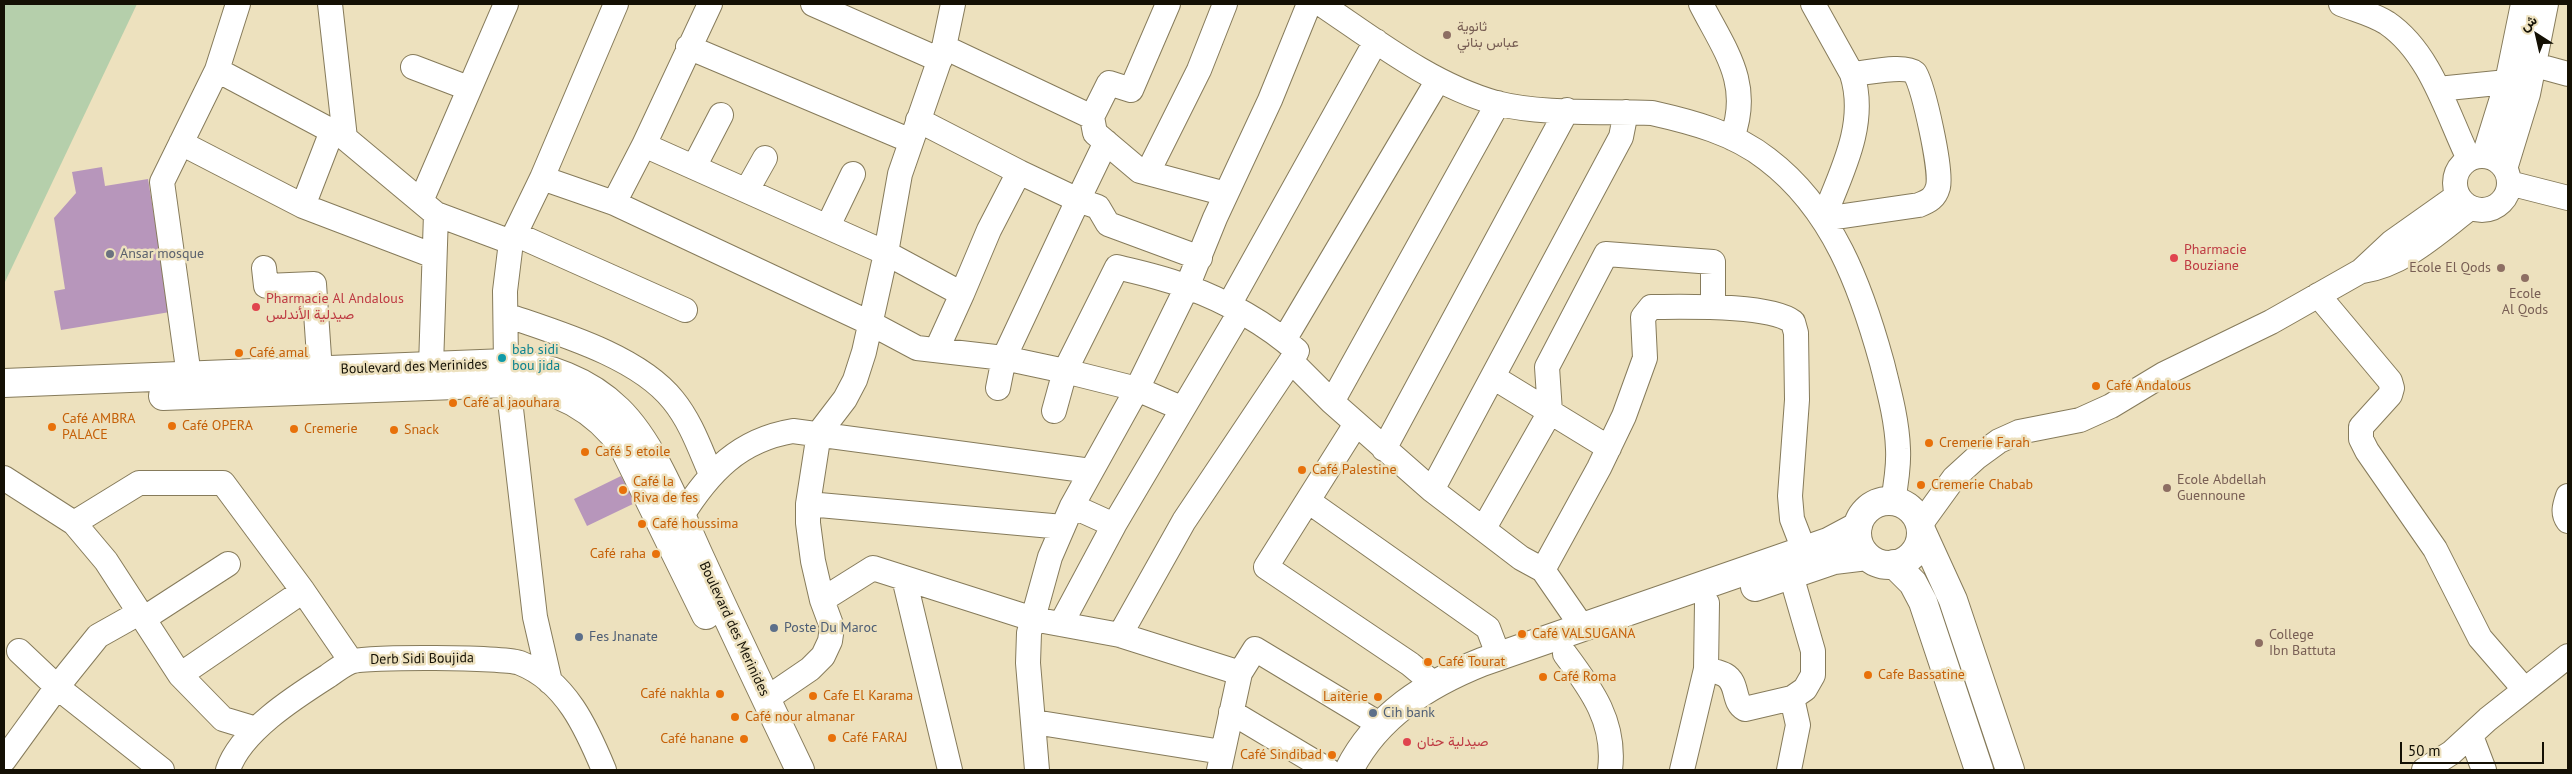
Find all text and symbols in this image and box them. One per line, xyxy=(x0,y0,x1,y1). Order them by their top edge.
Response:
north arrow xyxy=(2512,10,2562,60)
text: ش xyxy=(2516,11,2540,35)
place label: ثانوية عباس بناني xyxy=(1457,19,1519,52)
marker: ثانوية عباس بناني xyxy=(1441,29,1453,41)
place label: Pharmacie Bouziane xyxy=(2184,242,2247,274)
place label: Ansar mosque xyxy=(120,246,204,262)
marker: Ansar mosque xyxy=(104,248,116,260)
marker: Pharmacie Bouziane xyxy=(2168,252,2180,264)
place label: Ecole El Qods xyxy=(2409,260,2491,276)
marker: Ecole El Qods xyxy=(2495,262,2507,274)
marker: Ecole Al Qods xyxy=(2519,272,2531,284)
place label: Ecole Al Qods xyxy=(2502,286,2548,318)
place label: Pharmacie Al Andalous صيدلية الأندلس xyxy=(266,291,404,324)
marker: Pharmacie Al Andalous صيدلية الأندلس xyxy=(250,301,262,313)
place label: bab sidi bou jida xyxy=(512,342,560,374)
place label: Café amal xyxy=(249,345,308,361)
marker: Café amal xyxy=(233,347,245,359)
marker: bab sidi bou jida xyxy=(496,352,508,364)
street label: Boulevard des Merinides xyxy=(340,356,488,378)
place label: Café Andalous xyxy=(2106,378,2191,394)
marker: Café Andalous xyxy=(2090,380,2102,392)
place label: Café al jaouhara xyxy=(463,395,560,411)
marker: Café al jaouhara xyxy=(447,397,459,409)
place label: Café AMBRA PALACE xyxy=(62,411,135,444)
place label: Café OPERA xyxy=(182,418,253,434)
marker: Café OPERA xyxy=(166,420,178,432)
marker: Café AMBRA PALACE xyxy=(46,421,58,433)
place label: Cremerie xyxy=(304,421,358,437)
place label: Snack xyxy=(404,422,439,438)
marker: Cremerie xyxy=(288,423,300,435)
marker: Snack xyxy=(388,424,400,436)
place label: Cremerie Farah xyxy=(1939,435,2030,451)
marker: Cremerie Farah xyxy=(1923,437,1935,449)
place label: Café 5 etoile xyxy=(595,444,670,460)
marker: Café 5 etoile xyxy=(579,446,591,458)
place label: Café Palestine xyxy=(1312,462,1397,478)
marker: Café Palestine xyxy=(1296,464,1308,476)
place label: Ecole Abdellah Guennoune xyxy=(2177,472,2266,504)
place label: Café la Riva de fes xyxy=(633,474,698,507)
place label: Cremerie Chabab xyxy=(1931,477,2033,493)
marker: Cremerie Chabab xyxy=(1915,479,1927,491)
marker: Ecole Abdellah Guennoune xyxy=(2161,482,2173,494)
marker: Café la Riva de fes xyxy=(617,484,629,496)
place label: Café houssima xyxy=(652,516,738,532)
marker: Café houssima xyxy=(636,518,648,530)
place label: Café raha xyxy=(590,546,646,562)
marker: Café raha xyxy=(650,548,662,560)
street label: Boulevard des Merinides xyxy=(695,559,773,699)
place label: Poste Du Maroc xyxy=(784,620,877,636)
marker: Poste Du Maroc xyxy=(768,622,780,634)
place label: Café VALSUGANA xyxy=(1532,626,1636,642)
place label: College Ibn Battuta xyxy=(2269,627,2336,660)
marker: Café VALSUGANA xyxy=(1516,628,1528,640)
place label: Fes Jnanate xyxy=(589,629,658,645)
marker: Fes Jnanate xyxy=(573,631,585,643)
marker: College Ibn Battuta xyxy=(2253,637,2265,649)
street label: Derb Sidi Boujida xyxy=(370,650,474,668)
place label: Café Tourat xyxy=(1438,654,1505,670)
marker: Café Tourat xyxy=(1422,656,1434,668)
place label: Cafe Bassatine xyxy=(1878,667,1965,683)
place label: Café Roma xyxy=(1553,669,1616,685)
marker: Cafe Bassatine xyxy=(1862,669,1874,681)
marker: Café Roma xyxy=(1537,671,1549,683)
place label: Café nakhla xyxy=(640,686,710,702)
marker: Café nakhla xyxy=(714,688,726,700)
place label: Cafe El Karama xyxy=(823,688,913,704)
place label: Laiterie xyxy=(1323,689,1368,705)
marker: Cafe El Karama xyxy=(807,690,819,702)
marker: Laiterie xyxy=(1372,691,1384,703)
place label: Cih bank xyxy=(1383,705,1435,721)
marker: Cih bank xyxy=(1367,707,1379,719)
place label: Café nour almanar xyxy=(745,709,855,725)
marker: Café nour almanar xyxy=(729,711,741,723)
place label: Café FARAJ xyxy=(842,730,908,746)
place label: Café hanane xyxy=(660,731,734,747)
marker: Café FARAJ xyxy=(826,732,838,744)
scale bar xyxy=(2402,732,2546,764)
marker: Café hanane xyxy=(738,733,750,745)
place label: صيدلية حنان xyxy=(1417,734,1489,750)
marker: صيدلية حنان xyxy=(1401,736,1413,748)
text: 50 m xyxy=(2408,741,2441,760)
place label: Café Sindibad xyxy=(1240,747,1322,763)
marker: Café Sindibad xyxy=(1326,749,1338,761)

